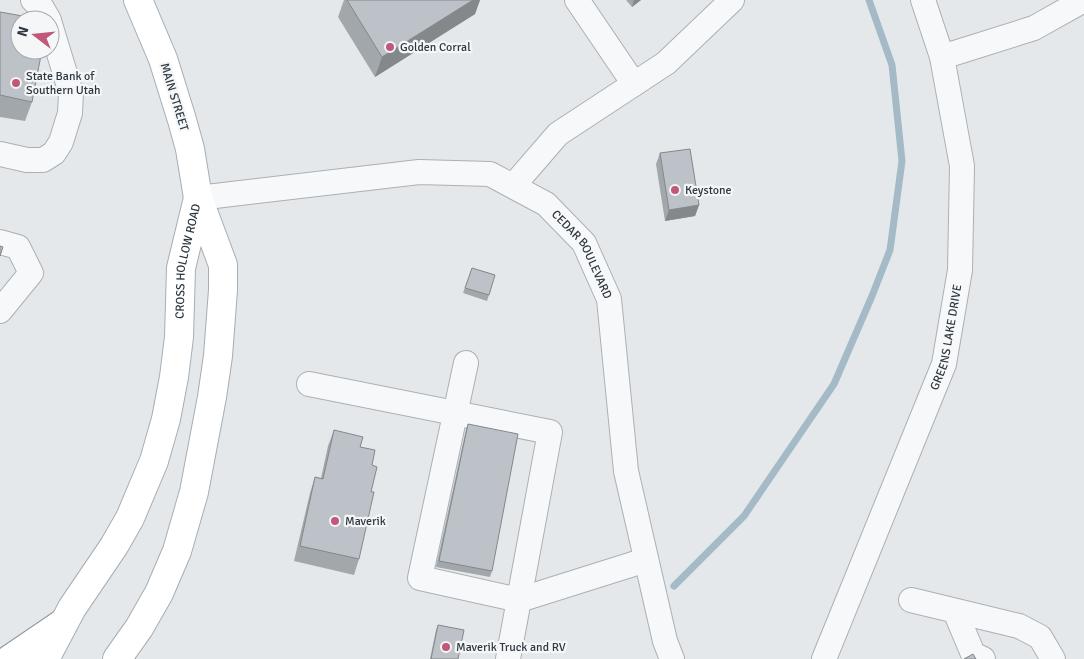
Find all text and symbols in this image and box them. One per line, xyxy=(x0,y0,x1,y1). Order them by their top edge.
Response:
north arrow xyxy=(10,10,60,60)
text: N xyxy=(13,25,32,39)
place label: Golden Corral xyxy=(400,40,471,55)
marker: Golden Corral xyxy=(384,41,396,53)
street label: MAIN STREET xyxy=(157,61,191,133)
place label: State Bank of Southern Utah xyxy=(26,69,101,98)
marker: State Bank of Southern Utah xyxy=(10,77,22,89)
place label: Keystone xyxy=(685,183,732,198)
marker: Keystone xyxy=(669,184,681,196)
street label: CROSS HOLLOW ROAD xyxy=(172,202,204,319)
street label: CEDAR BOULEVARD xyxy=(548,207,616,301)
street label: GREENS LAKE DRIVE xyxy=(927,283,965,392)
place label: Maverik xyxy=(345,514,386,529)
marker: Maverik xyxy=(329,515,341,527)
place label: Maverik Truck and RV xyxy=(456,640,566,655)
marker: Maverik Truck and RV xyxy=(440,641,452,653)

